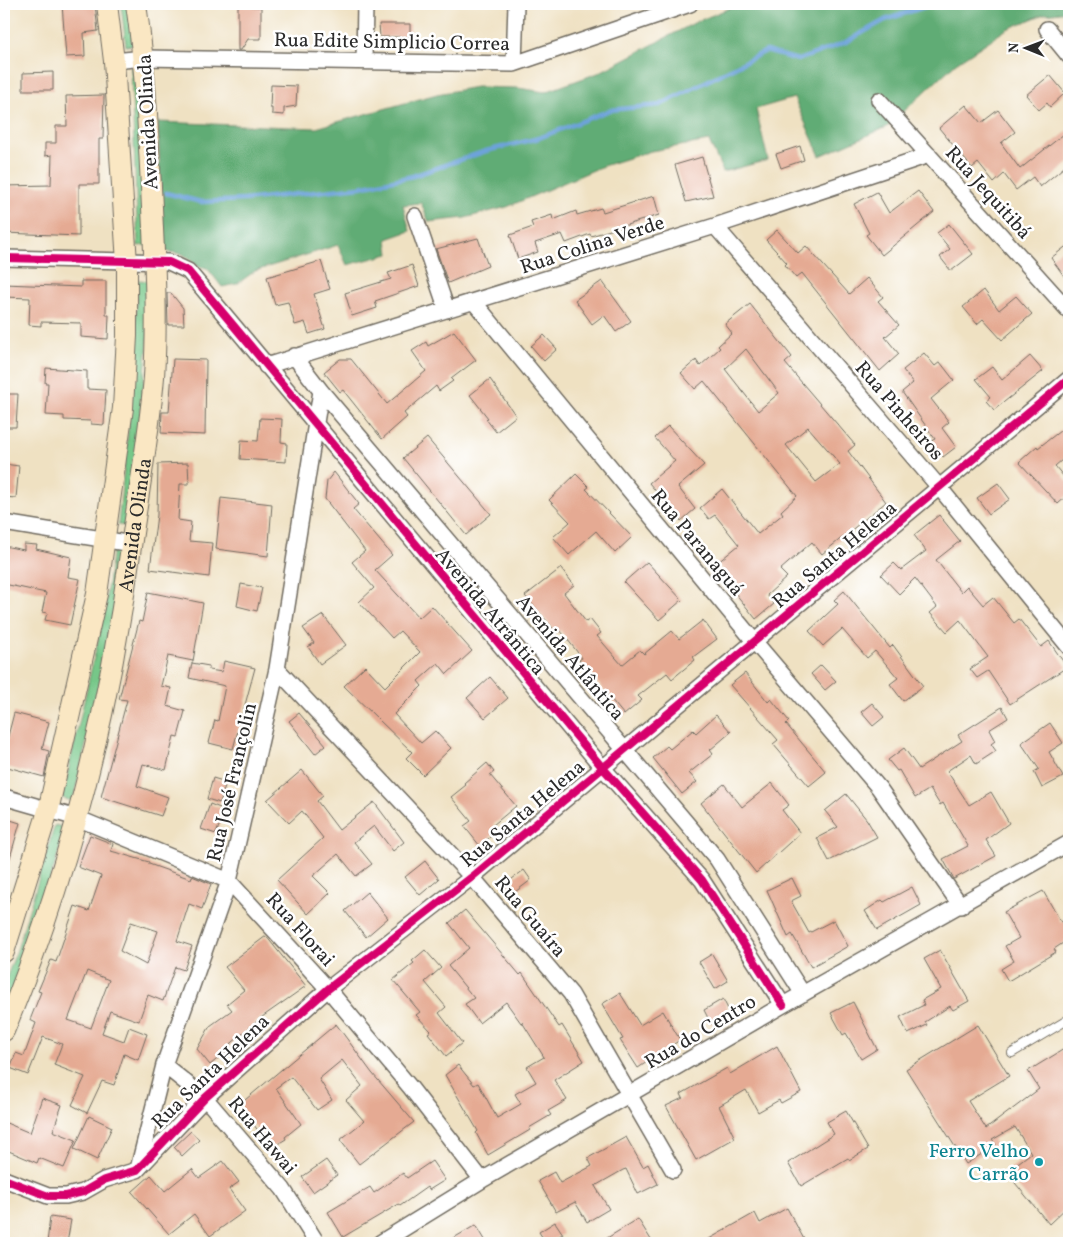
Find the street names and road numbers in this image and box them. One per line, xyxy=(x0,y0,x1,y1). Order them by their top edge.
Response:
street label: Rua Edite Simplicio Correa xyxy=(274,27,510,59)
street label: Avenida Olinda xyxy=(131,53,167,190)
street label: Rua Jequitibá xyxy=(938,140,1037,246)
street label: Rua Colina Verde xyxy=(517,209,668,282)
street label: Rua Pinheiros xyxy=(847,356,950,467)
street label: Avenida Olinda xyxy=(113,456,160,595)
street label: Rua Paranaguá xyxy=(643,484,750,603)
street label: Rua Santa Helena xyxy=(767,495,904,616)
street label: Avenida Atrântica xyxy=(428,542,551,682)
street label: Avenida Atlântica xyxy=(508,589,631,727)
street label: Rua José Françolin xyxy=(201,700,265,865)
street label: Rua Santa Helena xyxy=(455,754,592,875)
street label: Rua Guaíra xyxy=(487,870,572,964)
street label: Rua Florai xyxy=(259,887,340,974)
street label: Rua do Centro xyxy=(640,988,762,1077)
street label: Rua Santa Helena xyxy=(146,1009,277,1136)
street label: Rua Hawai xyxy=(220,1091,303,1182)

